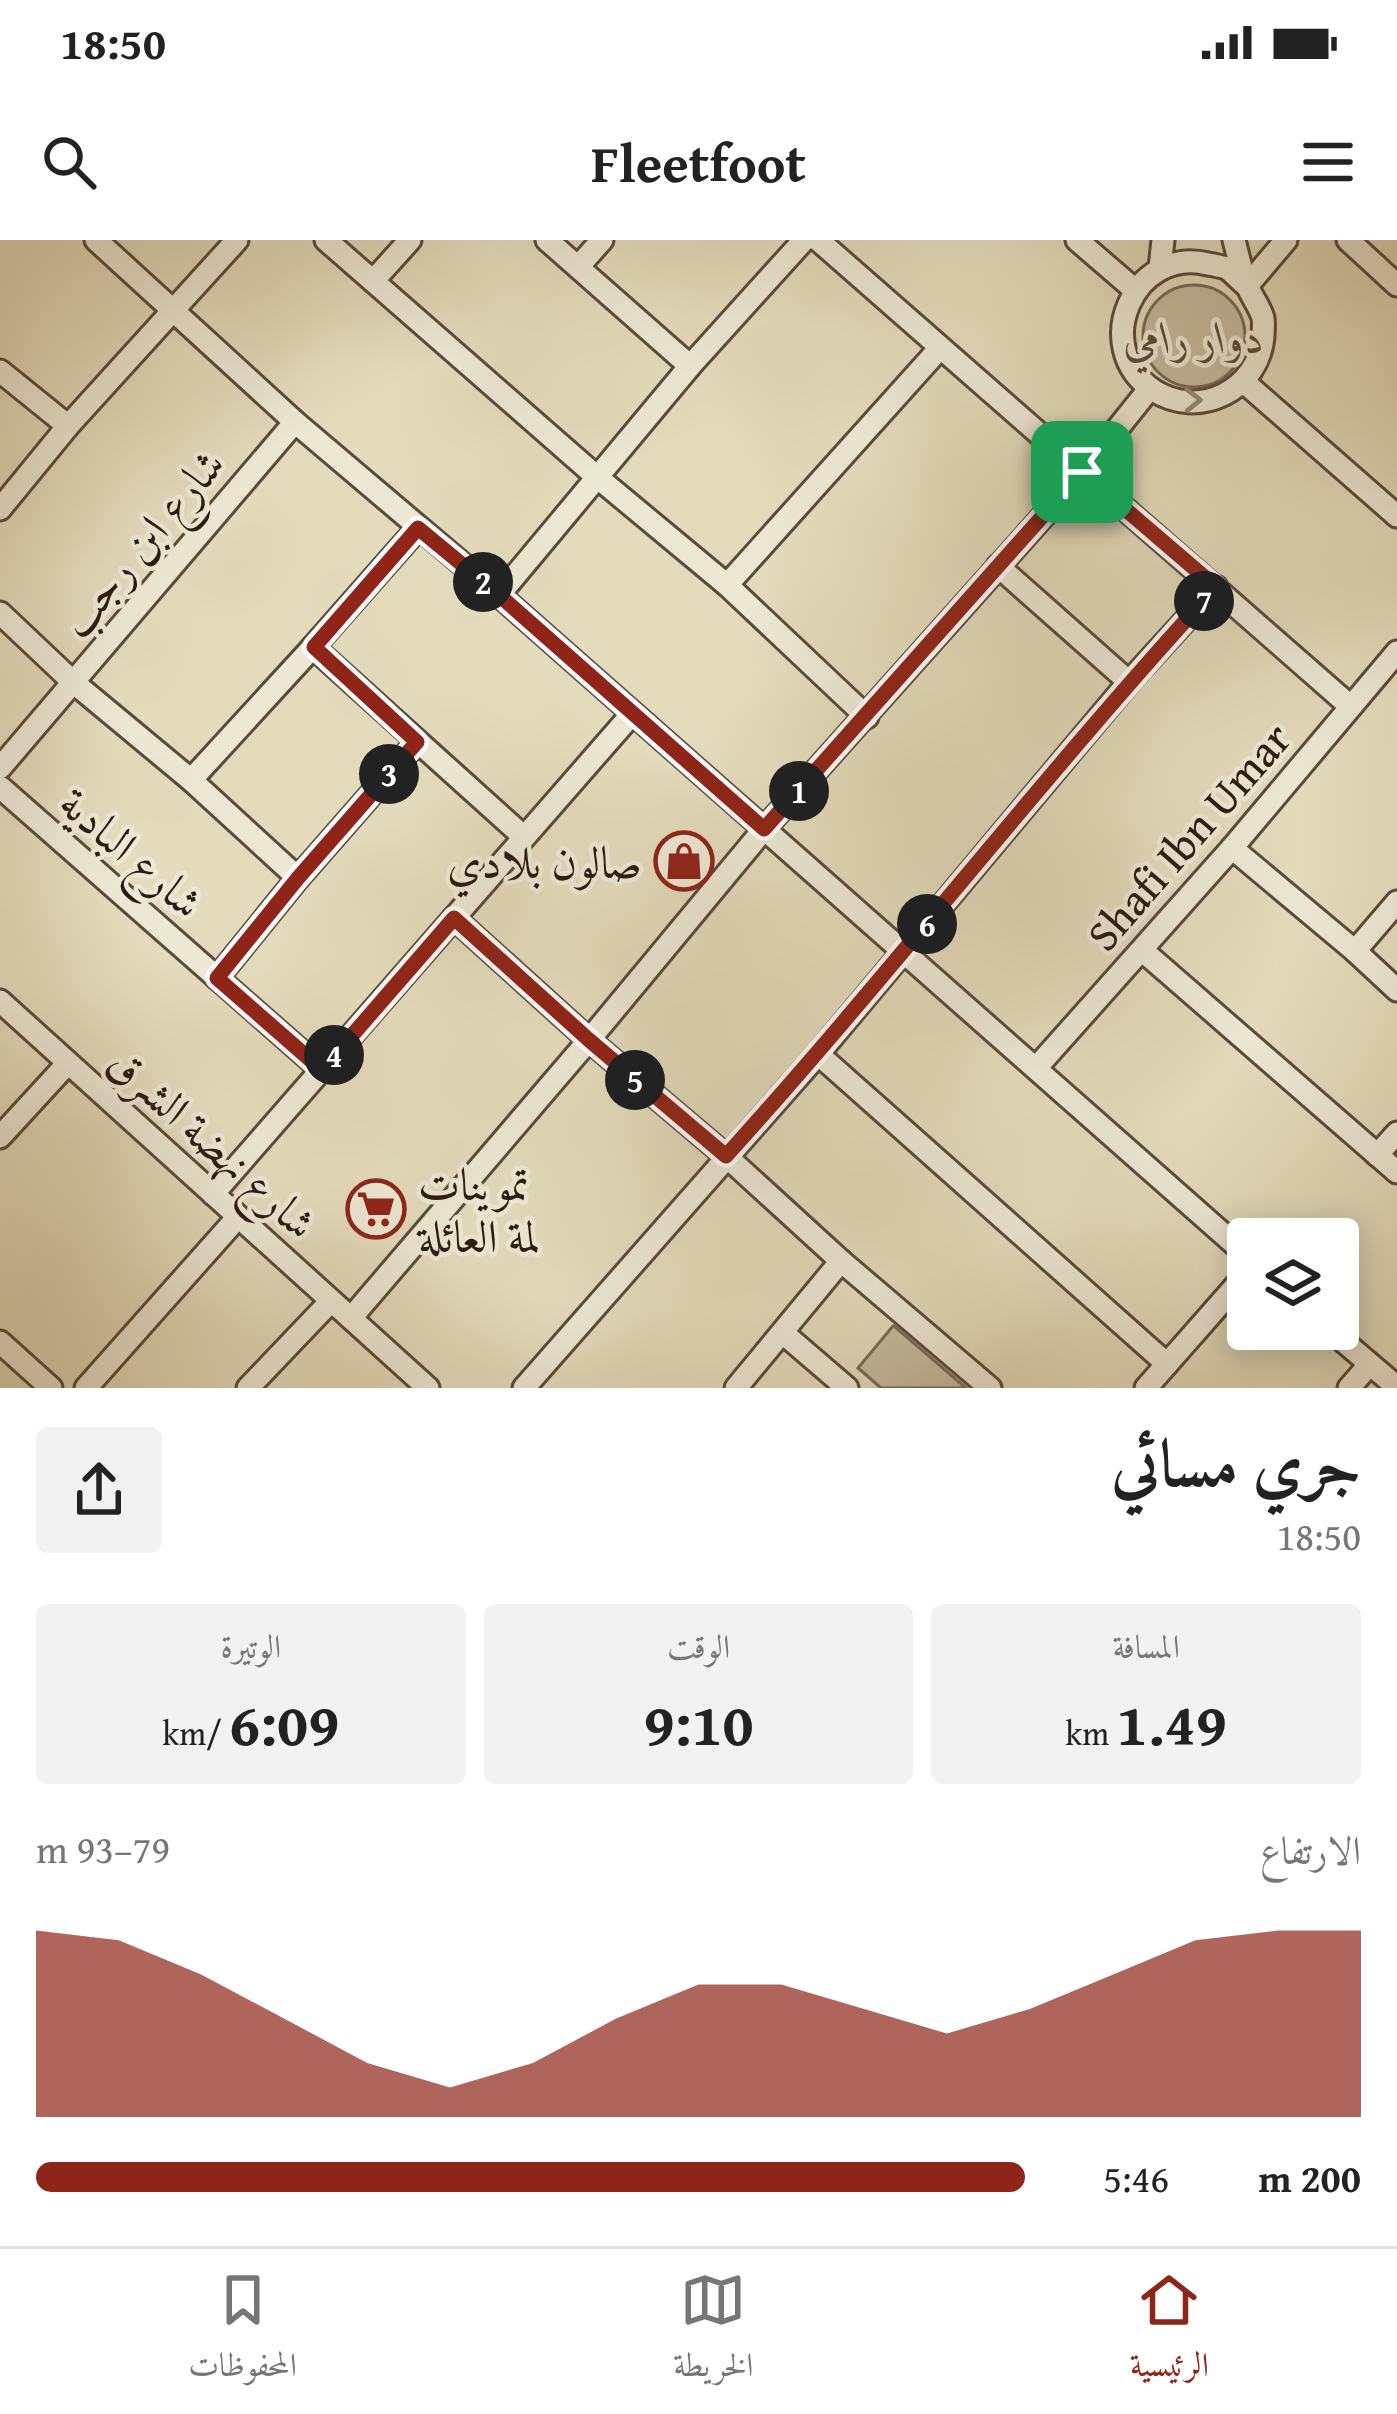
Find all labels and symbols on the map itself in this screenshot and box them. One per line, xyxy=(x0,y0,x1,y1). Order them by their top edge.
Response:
park label: دوار رامي xyxy=(1123,304,1265,374)
one-way arrow xyxy=(1185,387,1203,413)
pin xyxy=(1031,421,1133,523)
street label: شارع ابن رجب xyxy=(43,434,244,654)
pin: 2 xyxy=(453,552,513,612)
pin: 7 xyxy=(1174,571,1234,631)
street label: Shafi Ibn Umar xyxy=(1070,707,1306,965)
pin: 3 xyxy=(359,744,419,804)
pin: 1 xyxy=(769,761,829,821)
street label: شارع البادية xyxy=(42,771,219,938)
place label: صالون بلادي xyxy=(447,829,642,898)
shop icon: صالون بلادي xyxy=(653,830,715,892)
pin: 6 xyxy=(897,894,957,954)
pin: 4 xyxy=(304,1025,364,1085)
street label: شارع نهضة الشرق xyxy=(90,1030,332,1258)
pin: 5 xyxy=(605,1050,665,1110)
place label: تموينات لمة العائلة xyxy=(416,1151,541,1268)
supermarket icon: تموينات لمة العائلة xyxy=(345,1178,407,1240)

